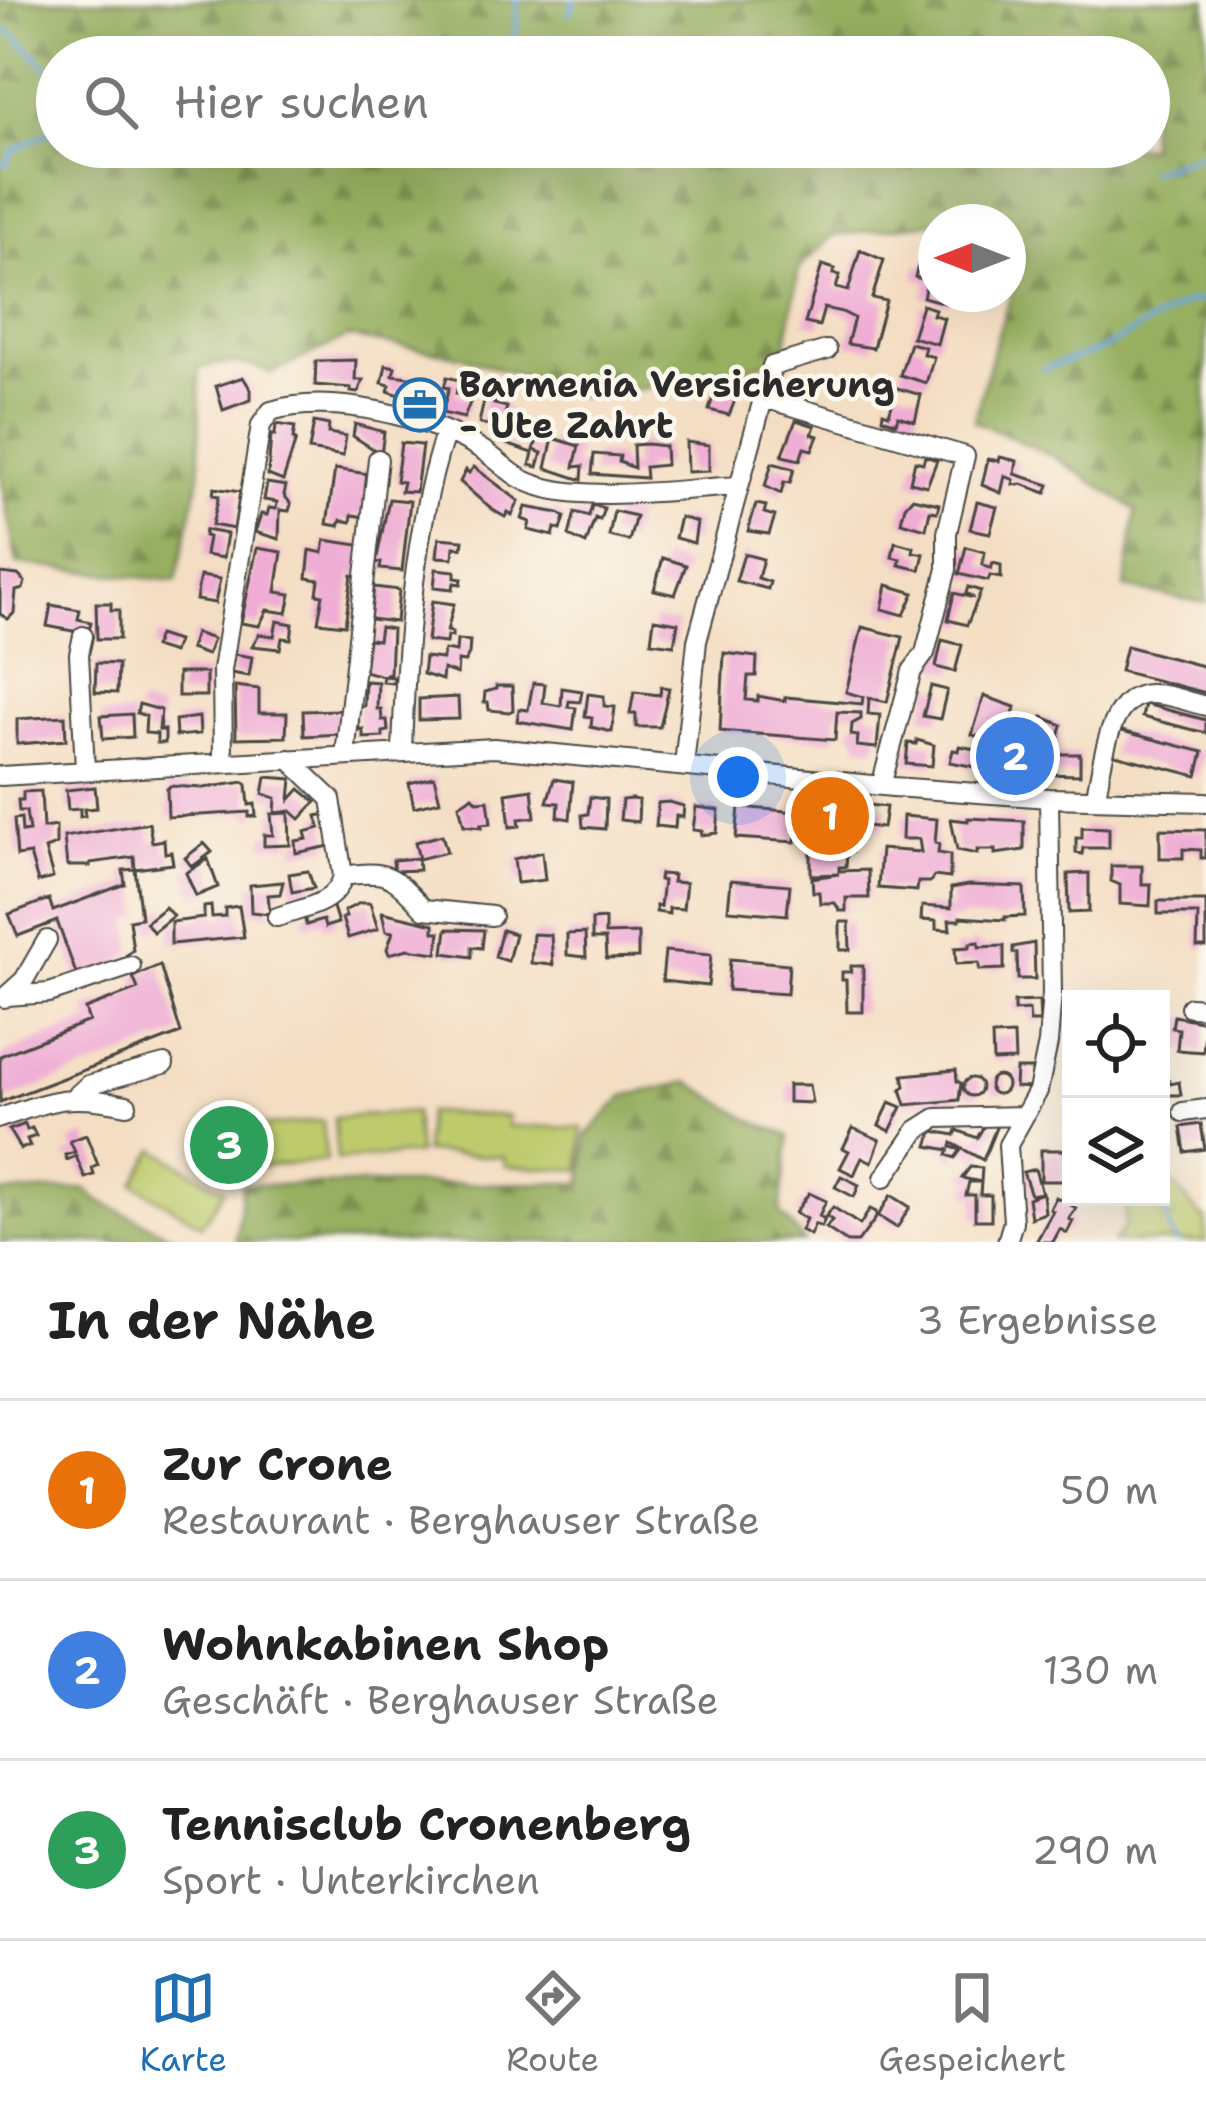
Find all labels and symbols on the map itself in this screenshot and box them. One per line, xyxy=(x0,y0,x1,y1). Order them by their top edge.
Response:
north arrow xyxy=(918,204,1026,312)
place label: Barmenia Versicherung - Ute Zahrt xyxy=(459,360,895,450)
office icon: Barmenia Versicherung - Ute Zahrt xyxy=(392,377,448,433)
pin: 2 xyxy=(976,711,1054,801)
your location xyxy=(708,747,768,807)
pin: 1 xyxy=(791,771,869,861)
pin: 3 xyxy=(190,1100,268,1190)

